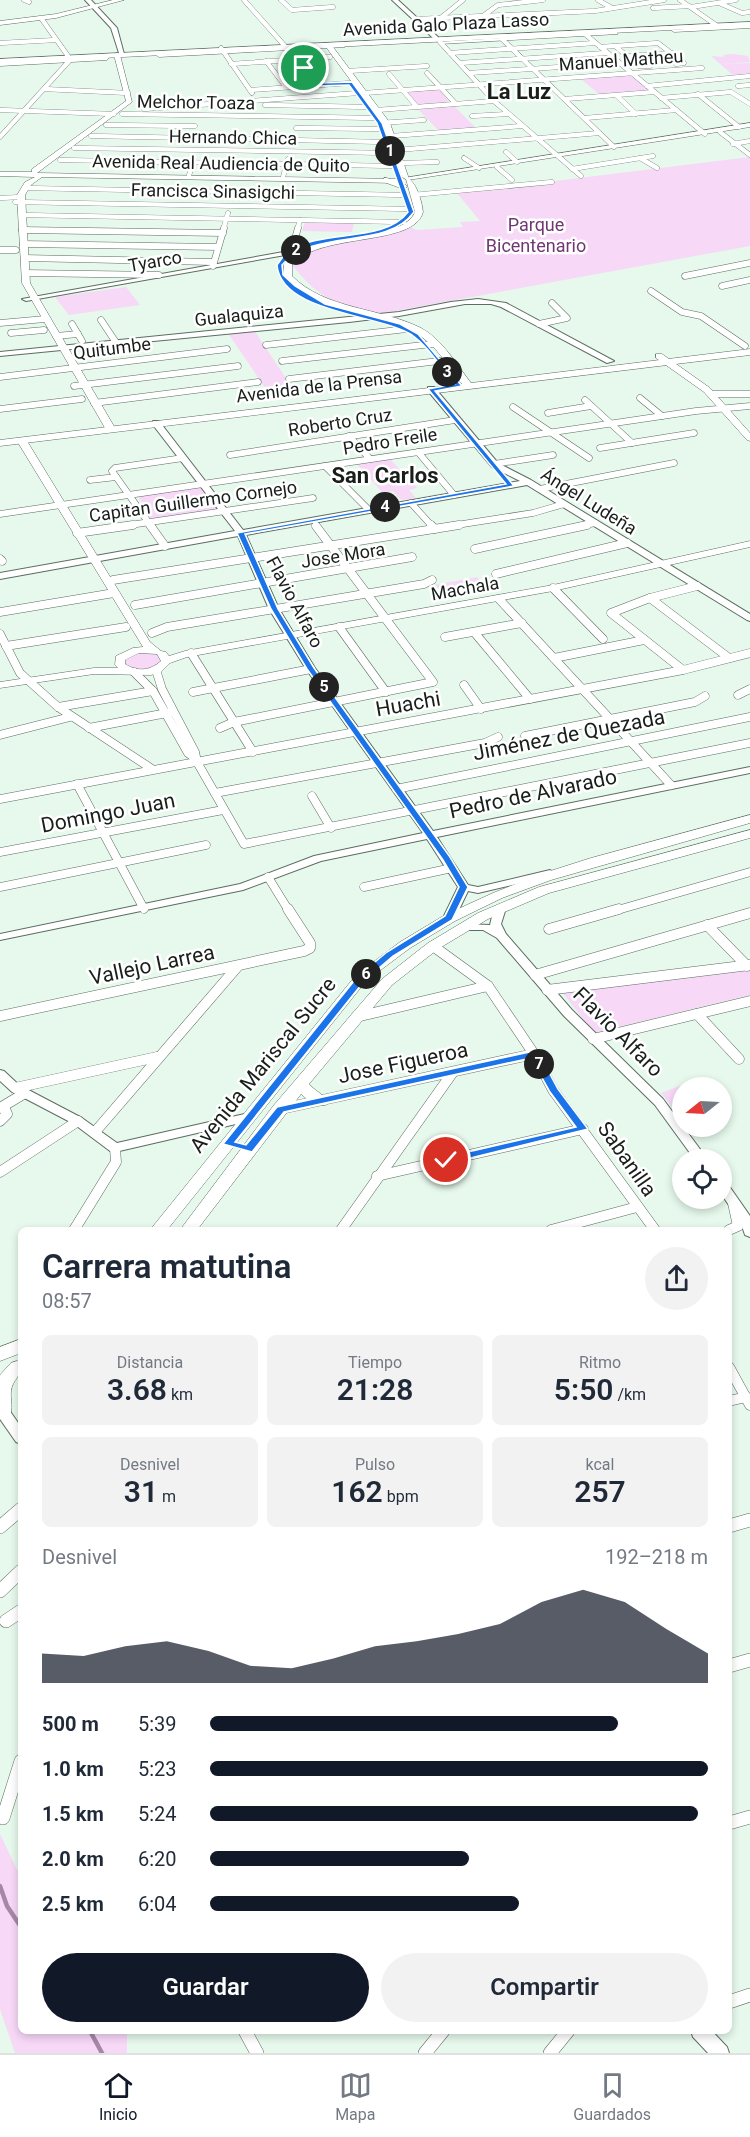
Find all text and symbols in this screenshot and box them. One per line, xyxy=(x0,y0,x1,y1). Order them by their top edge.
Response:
street label: Avenida Galo Plaza Lasso xyxy=(342,8,550,40)
pin xyxy=(278,42,329,93)
street label: Manuel Matheu xyxy=(558,45,684,75)
icon: arrive xyxy=(287,51,320,84)
district label: La Luz xyxy=(487,79,551,104)
street label: Melchor Toaza xyxy=(137,90,255,114)
street label: Hernando Chica xyxy=(169,125,297,149)
pin: 1 xyxy=(375,136,405,166)
text: 1 xyxy=(385,141,395,160)
street label: Avenida Real Audiencia de Quito xyxy=(92,150,350,176)
street label: Francisca Sinasigchi xyxy=(131,179,295,203)
park label: Parque Bicentenario xyxy=(486,214,586,256)
pin: 2 xyxy=(281,235,311,265)
text: 2 xyxy=(291,240,301,259)
street label: Tyarco xyxy=(127,246,183,276)
street label: Gualaquiza xyxy=(193,300,285,330)
street label: Quitumbe xyxy=(72,333,152,363)
pin: 3 xyxy=(432,357,462,387)
text: 3 xyxy=(442,362,452,381)
street label: Avenida de la Prensa xyxy=(235,365,403,407)
street label: Roberto Cruz xyxy=(287,403,393,441)
street label: Pedro Freile xyxy=(341,423,439,459)
district label: San Carlos xyxy=(332,463,438,488)
street label: Ángel Ludeña xyxy=(537,463,641,539)
street label: Capitan Guillermo Cornejo xyxy=(88,476,298,526)
pin: 4 xyxy=(370,492,400,522)
text: 4 xyxy=(380,497,390,516)
street label: Jose Mora xyxy=(299,538,387,572)
street label: Flavio Alfaro xyxy=(262,553,328,651)
street label: Machala xyxy=(429,572,501,604)
pin: 5 xyxy=(309,672,339,702)
text: 5 xyxy=(319,677,329,696)
street label: Huachi xyxy=(374,686,442,722)
street label: Jiménez de Quezada xyxy=(471,705,667,765)
street label: Pedro de Alvarado xyxy=(447,765,619,823)
street label: Domingo Juan xyxy=(39,788,177,838)
street label: Vallejo Larrea xyxy=(87,940,217,990)
pin: 6 xyxy=(351,959,381,989)
text: 6 xyxy=(361,964,371,983)
street label: Avenida Mariscal Sucre xyxy=(185,973,341,1157)
street label: Flavio Alfaro xyxy=(568,982,668,1082)
street label: Jose Figueroa xyxy=(336,1038,470,1088)
pin: 7 xyxy=(524,1049,554,1079)
text: 7 xyxy=(534,1054,544,1073)
north arrow xyxy=(672,1077,732,1137)
map controls xyxy=(672,1077,732,1209)
street label: Sabanilla xyxy=(593,1117,661,1201)
pin xyxy=(420,1134,471,1185)
icon: check xyxy=(429,1143,462,1176)
button: locate xyxy=(672,1149,732,1209)
text: Carrera matutina xyxy=(42,1247,291,1286)
button: share xyxy=(645,1247,708,1310)
text: 08:57 xyxy=(42,1289,92,1313)
text: Distancia xyxy=(117,1353,183,1372)
text: Tiempo xyxy=(348,1353,402,1372)
text: Ritmo xyxy=(579,1353,621,1372)
text: 3.68 xyxy=(107,1372,167,1407)
text: 21:28 xyxy=(337,1372,413,1407)
text: 5:50 xyxy=(554,1372,613,1407)
text: km xyxy=(167,1385,193,1404)
text: /km xyxy=(613,1385,646,1404)
text: Desnivel xyxy=(120,1455,180,1474)
text: Pulso xyxy=(355,1455,395,1474)
text: kcal xyxy=(586,1455,614,1474)
text: 31 xyxy=(124,1474,158,1509)
text: 162 xyxy=(331,1474,383,1509)
text: 257 xyxy=(574,1474,626,1509)
text: m xyxy=(158,1487,176,1506)
text: bpm xyxy=(383,1487,419,1506)
text: Desnivel xyxy=(42,1545,117,1569)
text: 192–218 m xyxy=(605,1545,708,1569)
text: 500 m xyxy=(42,1712,99,1736)
text: 5:39 xyxy=(138,1712,177,1736)
text: 1.0 km xyxy=(42,1757,104,1781)
text: 5:23 xyxy=(138,1757,177,1781)
text: 1.5 km xyxy=(42,1802,104,1826)
text: 5:24 xyxy=(138,1802,177,1826)
text: 2.0 km xyxy=(42,1847,104,1871)
text: 6:20 xyxy=(138,1847,177,1871)
text: 2.5 km xyxy=(42,1892,104,1916)
text: 6:04 xyxy=(138,1892,177,1916)
button: Guardar xyxy=(42,1953,369,2022)
button: Compartir xyxy=(381,1953,708,2022)
tab: Inicio xyxy=(99,2069,137,2124)
tab: Mapa xyxy=(335,2069,376,2124)
tab: Guardados xyxy=(573,2069,651,2124)

